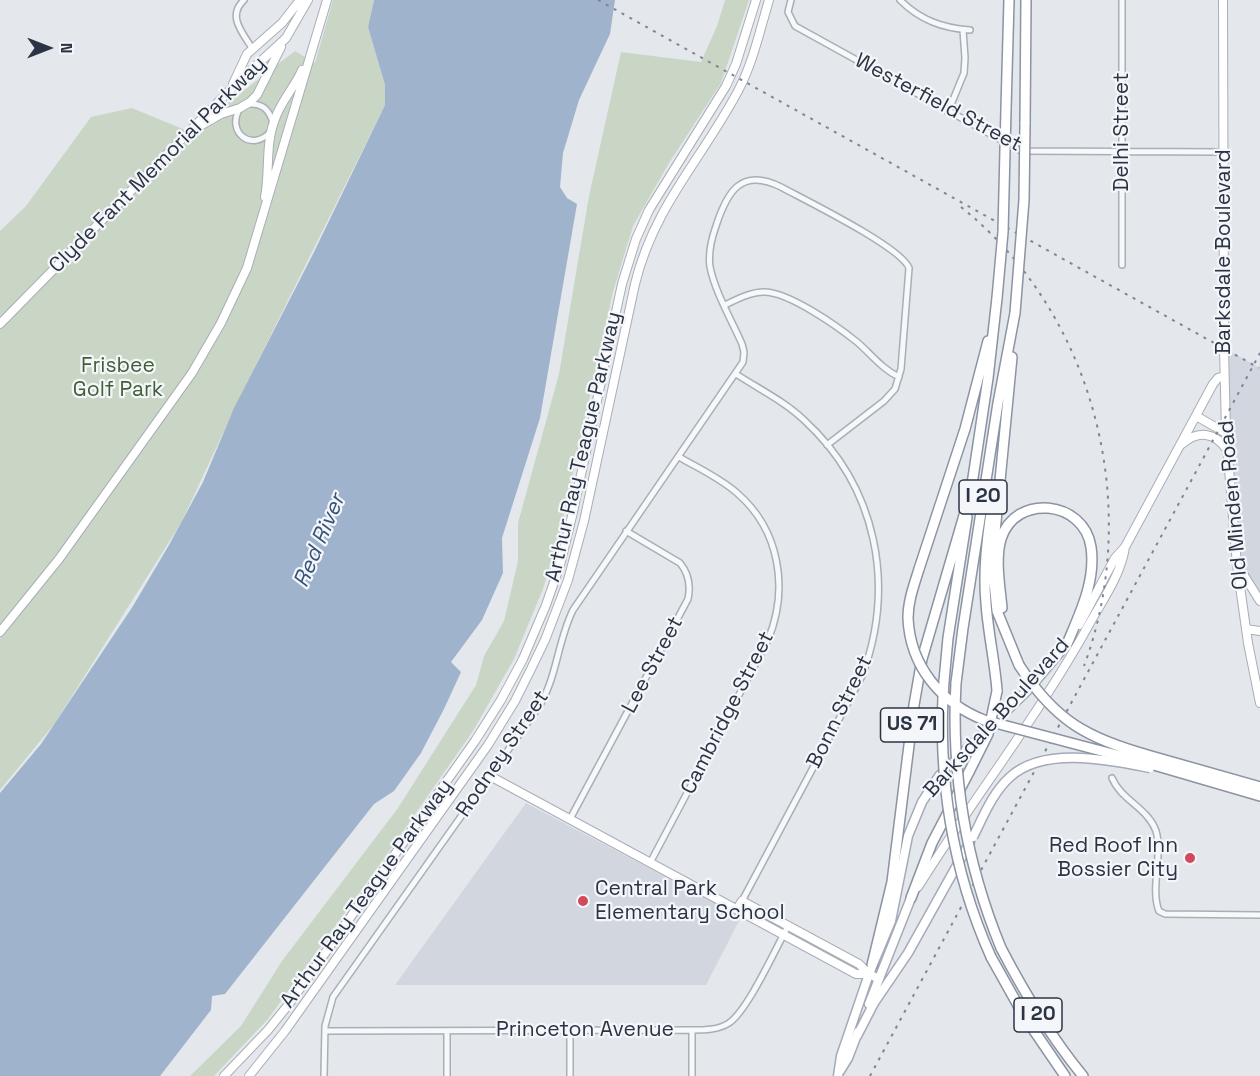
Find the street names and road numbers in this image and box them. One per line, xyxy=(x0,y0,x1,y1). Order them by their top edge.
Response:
street label: Westerfield Street xyxy=(850,48,1026,158)
street label: Clyde Fant Memorial Parkway xyxy=(44,51,272,279)
street label: Delhi Street xyxy=(1109,72,1135,192)
street label: Barksdale Boulevard xyxy=(1211,149,1237,355)
street label: Arthur Ray Teague Parkway xyxy=(541,309,627,585)
street label: Old Minden Road xyxy=(1214,419,1254,591)
road number: I 20 xyxy=(959,480,1007,514)
street label: Lee Street xyxy=(617,612,689,718)
street label: Cambridge Street xyxy=(676,627,780,799)
street label: Barksdale Boulevard xyxy=(919,633,1075,803)
street label: Bonn Street xyxy=(802,652,878,772)
street label: Rodney Street xyxy=(451,686,555,822)
road number: US 71 xyxy=(880,708,944,742)
street label: Arthur Ray Teague Parkway xyxy=(276,775,458,1013)
road number: I 20 xyxy=(1014,998,1062,1032)
street label: Princeton Avenue xyxy=(496,1017,674,1043)

